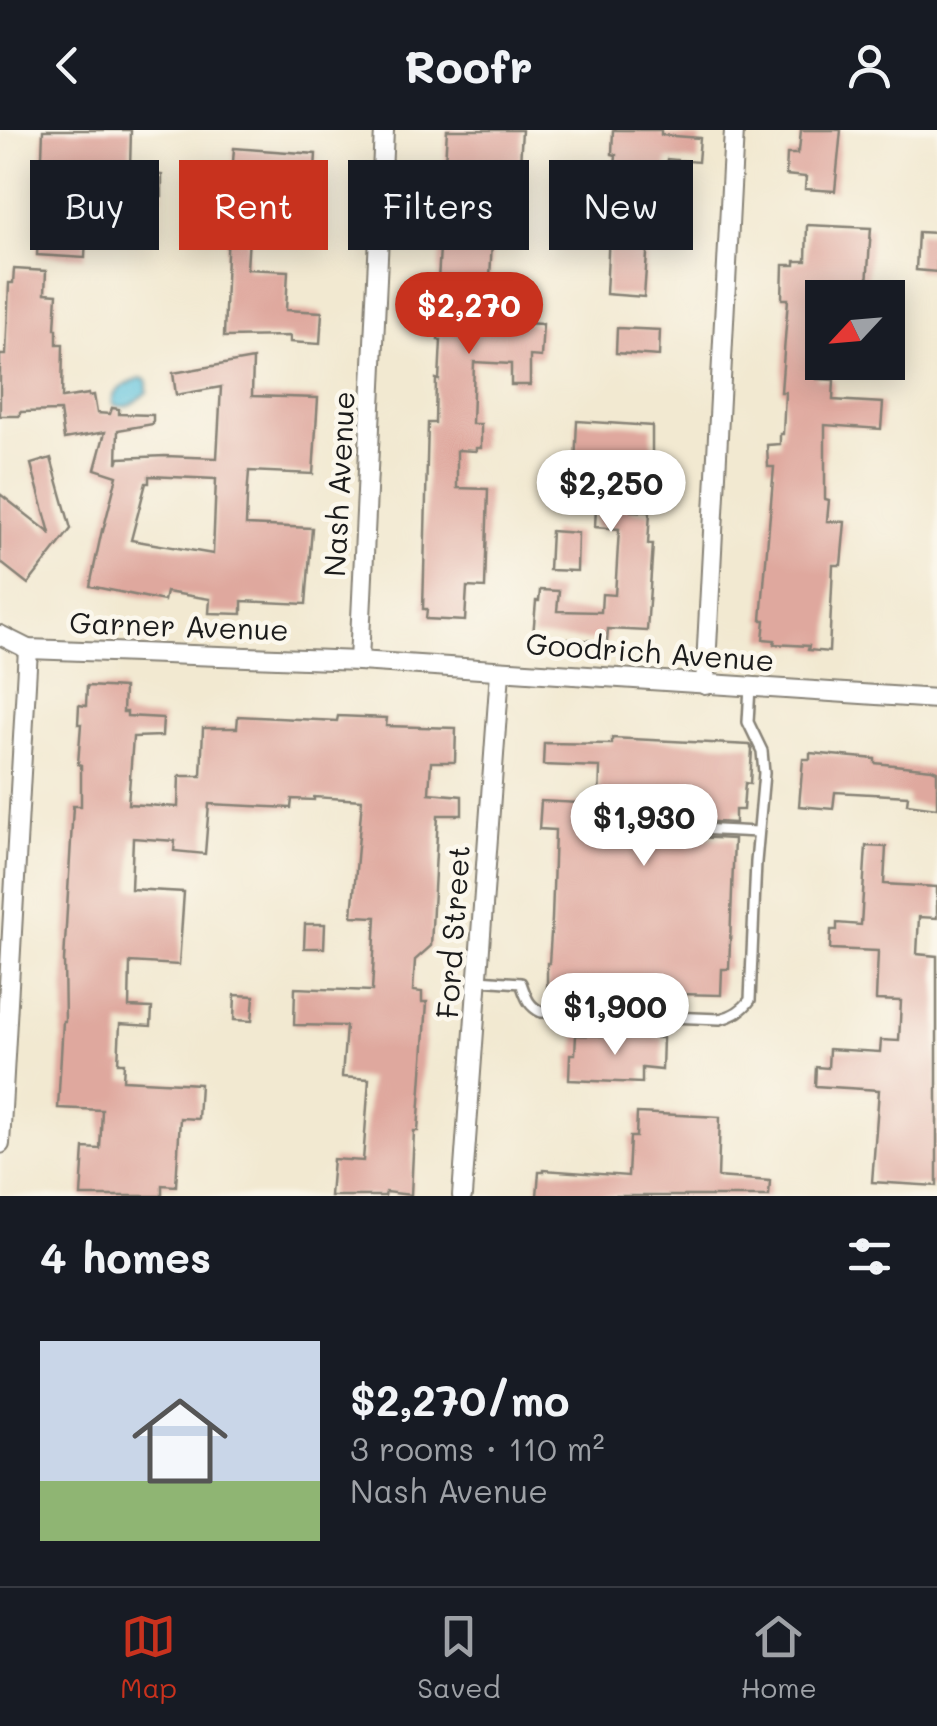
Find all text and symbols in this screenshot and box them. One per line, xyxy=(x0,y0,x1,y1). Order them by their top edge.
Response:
text: Roofr xyxy=(404,36,533,94)
icon: back xyxy=(40,38,95,93)
icon: person xyxy=(842,38,897,93)
chip: Buy xyxy=(30,160,159,250)
chip: Rent xyxy=(179,160,328,250)
chip: Filters xyxy=(348,160,529,250)
chip: New xyxy=(549,160,693,250)
pin: $2,270 xyxy=(388,272,550,357)
north arrow xyxy=(805,280,905,380)
map controls xyxy=(805,280,905,380)
text: $2,270 xyxy=(417,283,521,325)
street label: Nash Avenue xyxy=(313,390,363,578)
pin: $2,250 xyxy=(530,450,692,535)
text: $2,250 xyxy=(559,461,663,503)
street label: Garner Avenue xyxy=(69,601,290,649)
street label: Goodrich Avenue xyxy=(525,622,776,680)
pin: $1,930 xyxy=(563,784,725,869)
text: $1,930 xyxy=(593,795,695,837)
street label: Ford Street xyxy=(426,844,478,1020)
pin: $1,900 xyxy=(534,973,696,1058)
text: $1,900 xyxy=(563,984,667,1026)
text: 4 homes xyxy=(40,1229,211,1284)
icon: filters xyxy=(842,1229,897,1284)
text: $2,270/mo xyxy=(350,1372,570,1427)
icon: home xyxy=(120,1381,240,1501)
text: 3 rooms · 110 m² xyxy=(350,1427,605,1469)
text: Nash Avenue xyxy=(350,1469,548,1511)
tab: Map xyxy=(120,1609,177,1705)
tab: Saved xyxy=(417,1609,500,1705)
tab: Home xyxy=(741,1609,817,1705)

